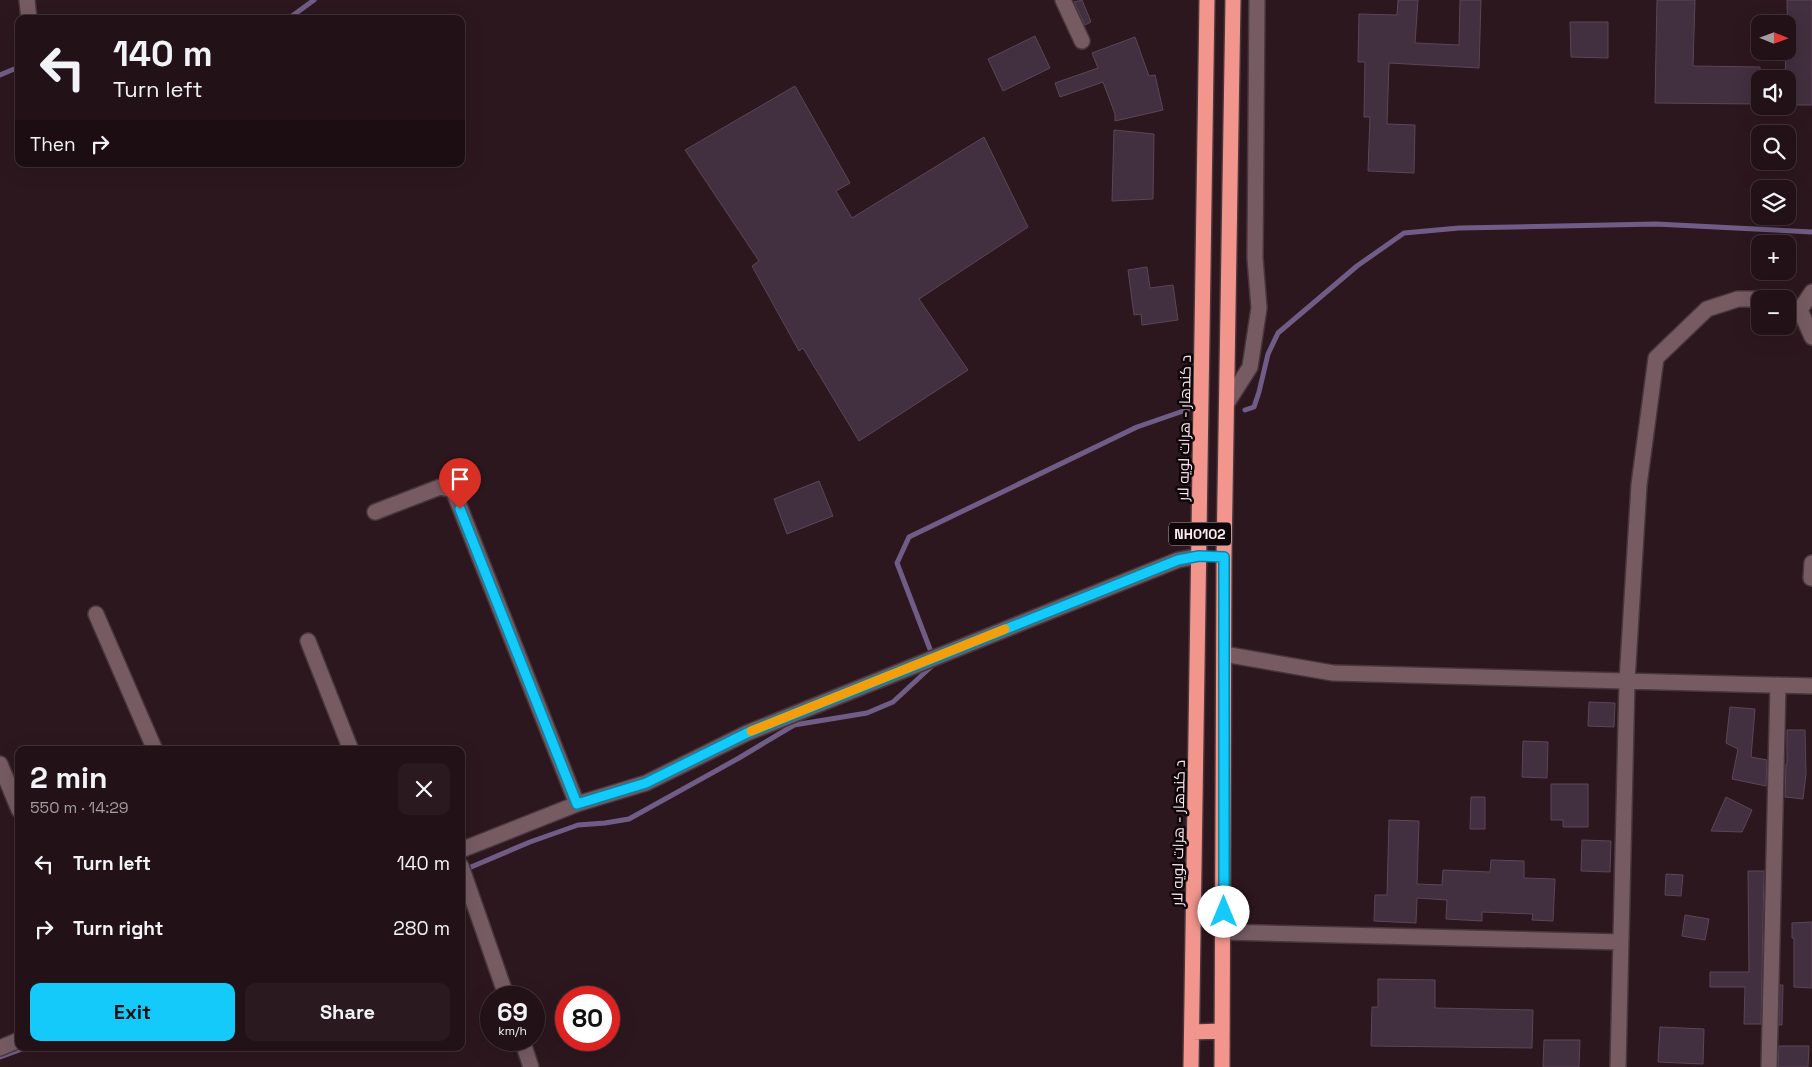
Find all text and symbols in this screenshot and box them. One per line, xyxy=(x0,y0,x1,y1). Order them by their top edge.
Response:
north arrow xyxy=(1751,15,1796,60)
map controls xyxy=(1751,15,1796,335)
text: 140 m xyxy=(113,32,213,76)
icon: left xyxy=(30,35,95,100)
button: sound xyxy=(1751,70,1796,115)
text: Turn left xyxy=(113,75,203,103)
button: search xyxy=(1751,125,1796,170)
icon: right xyxy=(86,130,114,158)
text: Then xyxy=(30,132,76,157)
button: layers xyxy=(1751,180,1796,225)
button: + xyxy=(1751,235,1796,280)
button: − xyxy=(1751,290,1796,335)
street label: د کندهار - هرات لويه لار xyxy=(1173,355,1195,502)
pin xyxy=(439,458,481,509)
icon: arrive xyxy=(446,465,474,493)
road number: NH0102 xyxy=(1169,522,1231,546)
text: 2 min xyxy=(30,758,108,797)
street label: د کندهار - هرات لويه لار xyxy=(1167,760,1189,907)
button: close xyxy=(398,763,450,815)
text: 550 m · 14:29 xyxy=(30,797,129,818)
icon: left xyxy=(30,850,58,878)
text: Turn left xyxy=(73,851,151,876)
text: 140 m xyxy=(397,851,450,876)
position arrow xyxy=(1197,885,1249,937)
icon: right xyxy=(30,915,58,943)
text: Turn right xyxy=(73,916,163,941)
text: 280 m xyxy=(393,916,450,941)
button: Exit xyxy=(30,983,235,1041)
button: Share xyxy=(245,983,450,1041)
speed limit sign: 80 xyxy=(555,986,620,1051)
text: 69 xyxy=(497,996,528,1028)
text: km/h xyxy=(498,1023,527,1039)

